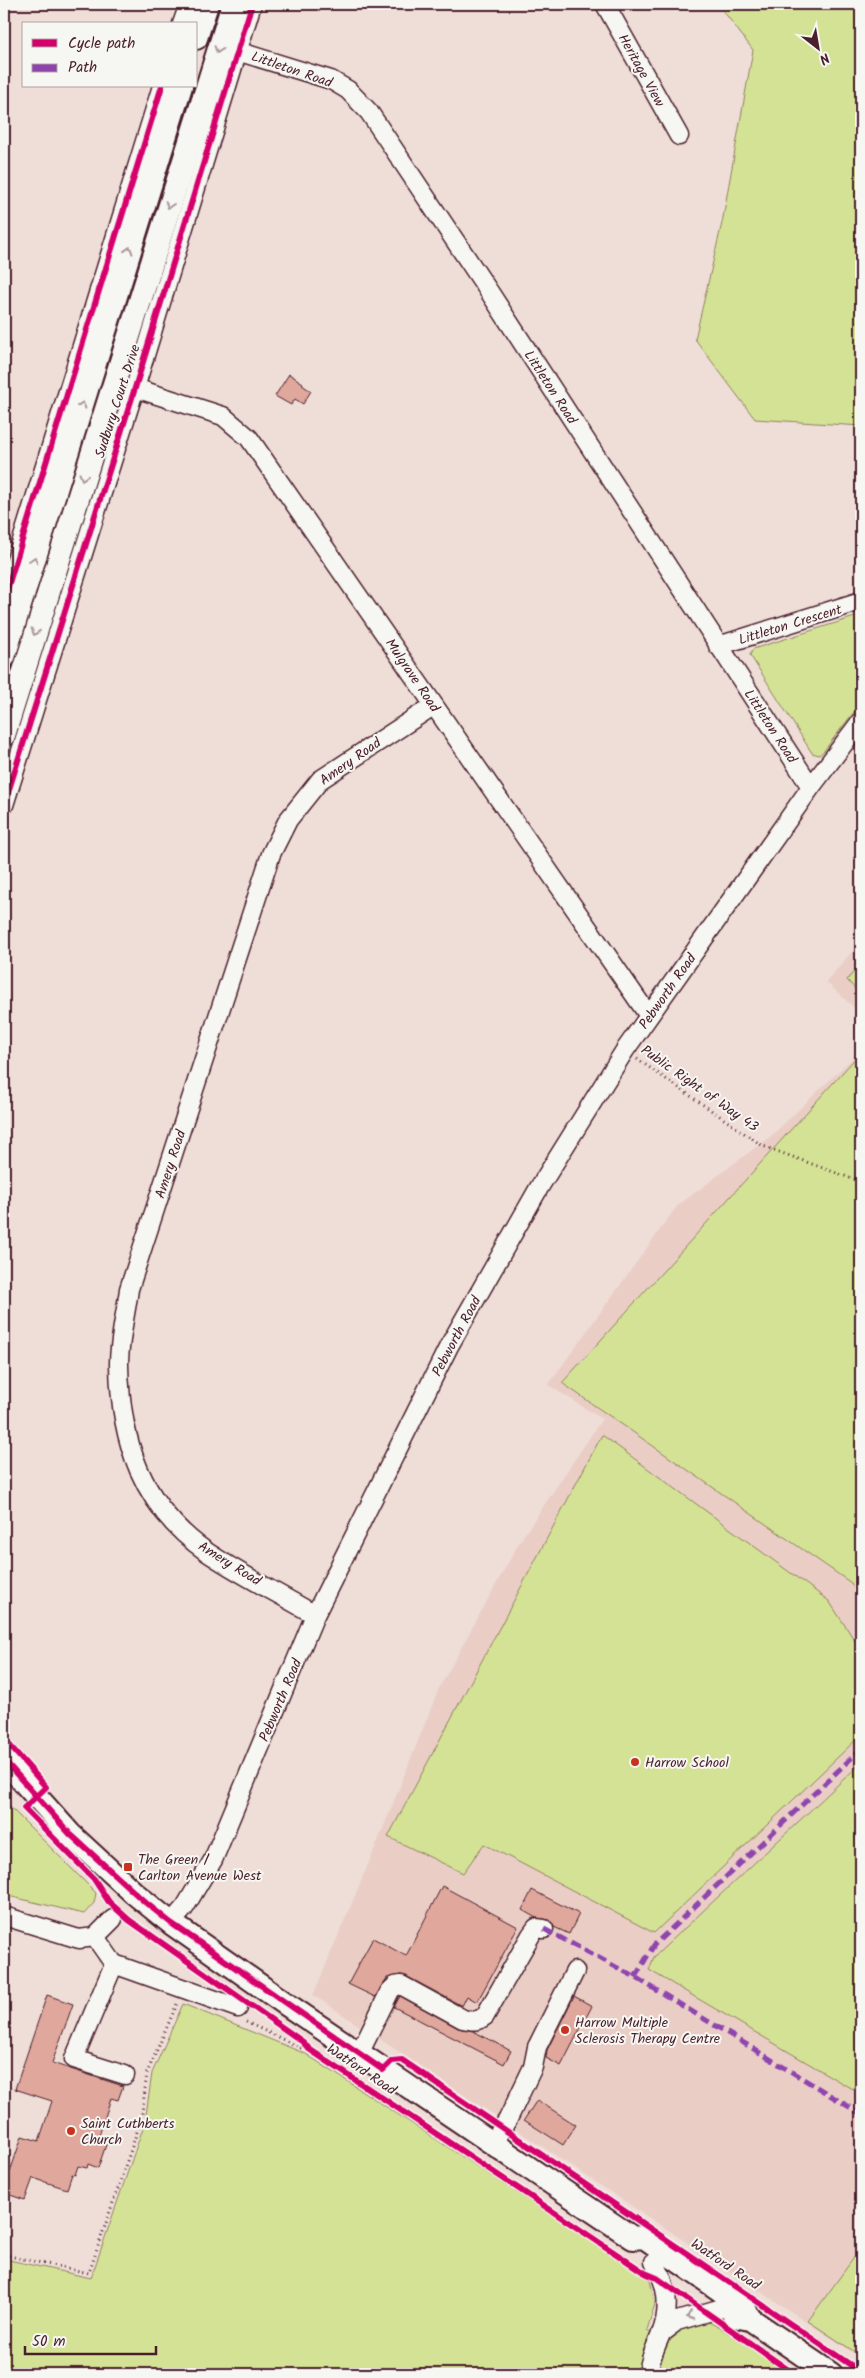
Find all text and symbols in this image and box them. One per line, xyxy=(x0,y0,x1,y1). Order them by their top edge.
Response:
legend xyxy=(22,22,198,88)
north arrow xyxy=(792,22,842,72)
street label: Heritage View xyxy=(612,30,671,112)
text: Cycle path xyxy=(68,32,135,56)
one-way arrow xyxy=(214,46,224,54)
street label: Littleton Road xyxy=(248,46,336,94)
text: N xyxy=(815,47,834,70)
text: Path xyxy=(68,56,97,80)
one-way arrow xyxy=(164,200,174,209)
one-way arrow xyxy=(124,246,134,254)
street label: Sudbury Court Drive xyxy=(89,341,147,461)
street label: Littleton Road xyxy=(518,346,583,430)
one-way arrow xyxy=(77,401,87,410)
one-way arrow xyxy=(79,472,89,480)
one-way arrow xyxy=(28,557,38,565)
street label: Littleton Crescent xyxy=(736,599,845,651)
one-way arrow xyxy=(31,627,41,636)
street label: Mulgrave Road xyxy=(379,634,446,718)
street label: Littleton Road xyxy=(738,685,803,769)
street label: Amery Road xyxy=(315,732,387,791)
street label: Pebworth Road xyxy=(633,948,703,1034)
street label: Public Right of Way 43 xyxy=(636,1040,763,1138)
street label: Amery Road xyxy=(150,1126,193,1201)
street label: Pebworth Road xyxy=(426,1291,488,1381)
street label: Amery Road xyxy=(194,1536,266,1592)
street label: Pebworth Road xyxy=(254,1655,309,1745)
place label: Harrow School xyxy=(645,1752,729,1774)
marker: Harrow School xyxy=(629,1756,641,1768)
place label: The Green / Carlton Avenue West xyxy=(138,1849,262,1887)
marker: The Green / Carlton Avenue West xyxy=(122,1861,134,1873)
place label: Harrow Multiple Sclerosis Therapy Centre xyxy=(575,2012,721,2050)
marker: Harrow Multiple Sclerosis Therapy Centre xyxy=(559,2024,571,2036)
street label: Watford Road xyxy=(322,2038,402,2102)
place label: Saint Cuthberts Church xyxy=(81,2113,175,2151)
marker: Saint Cuthberts Church xyxy=(65,2125,77,2137)
street label: Watford Road xyxy=(686,2233,766,2297)
one-way arrow xyxy=(686,2310,694,2320)
scale bar xyxy=(25,2323,156,2355)
text: 50 m xyxy=(32,2330,66,2354)

